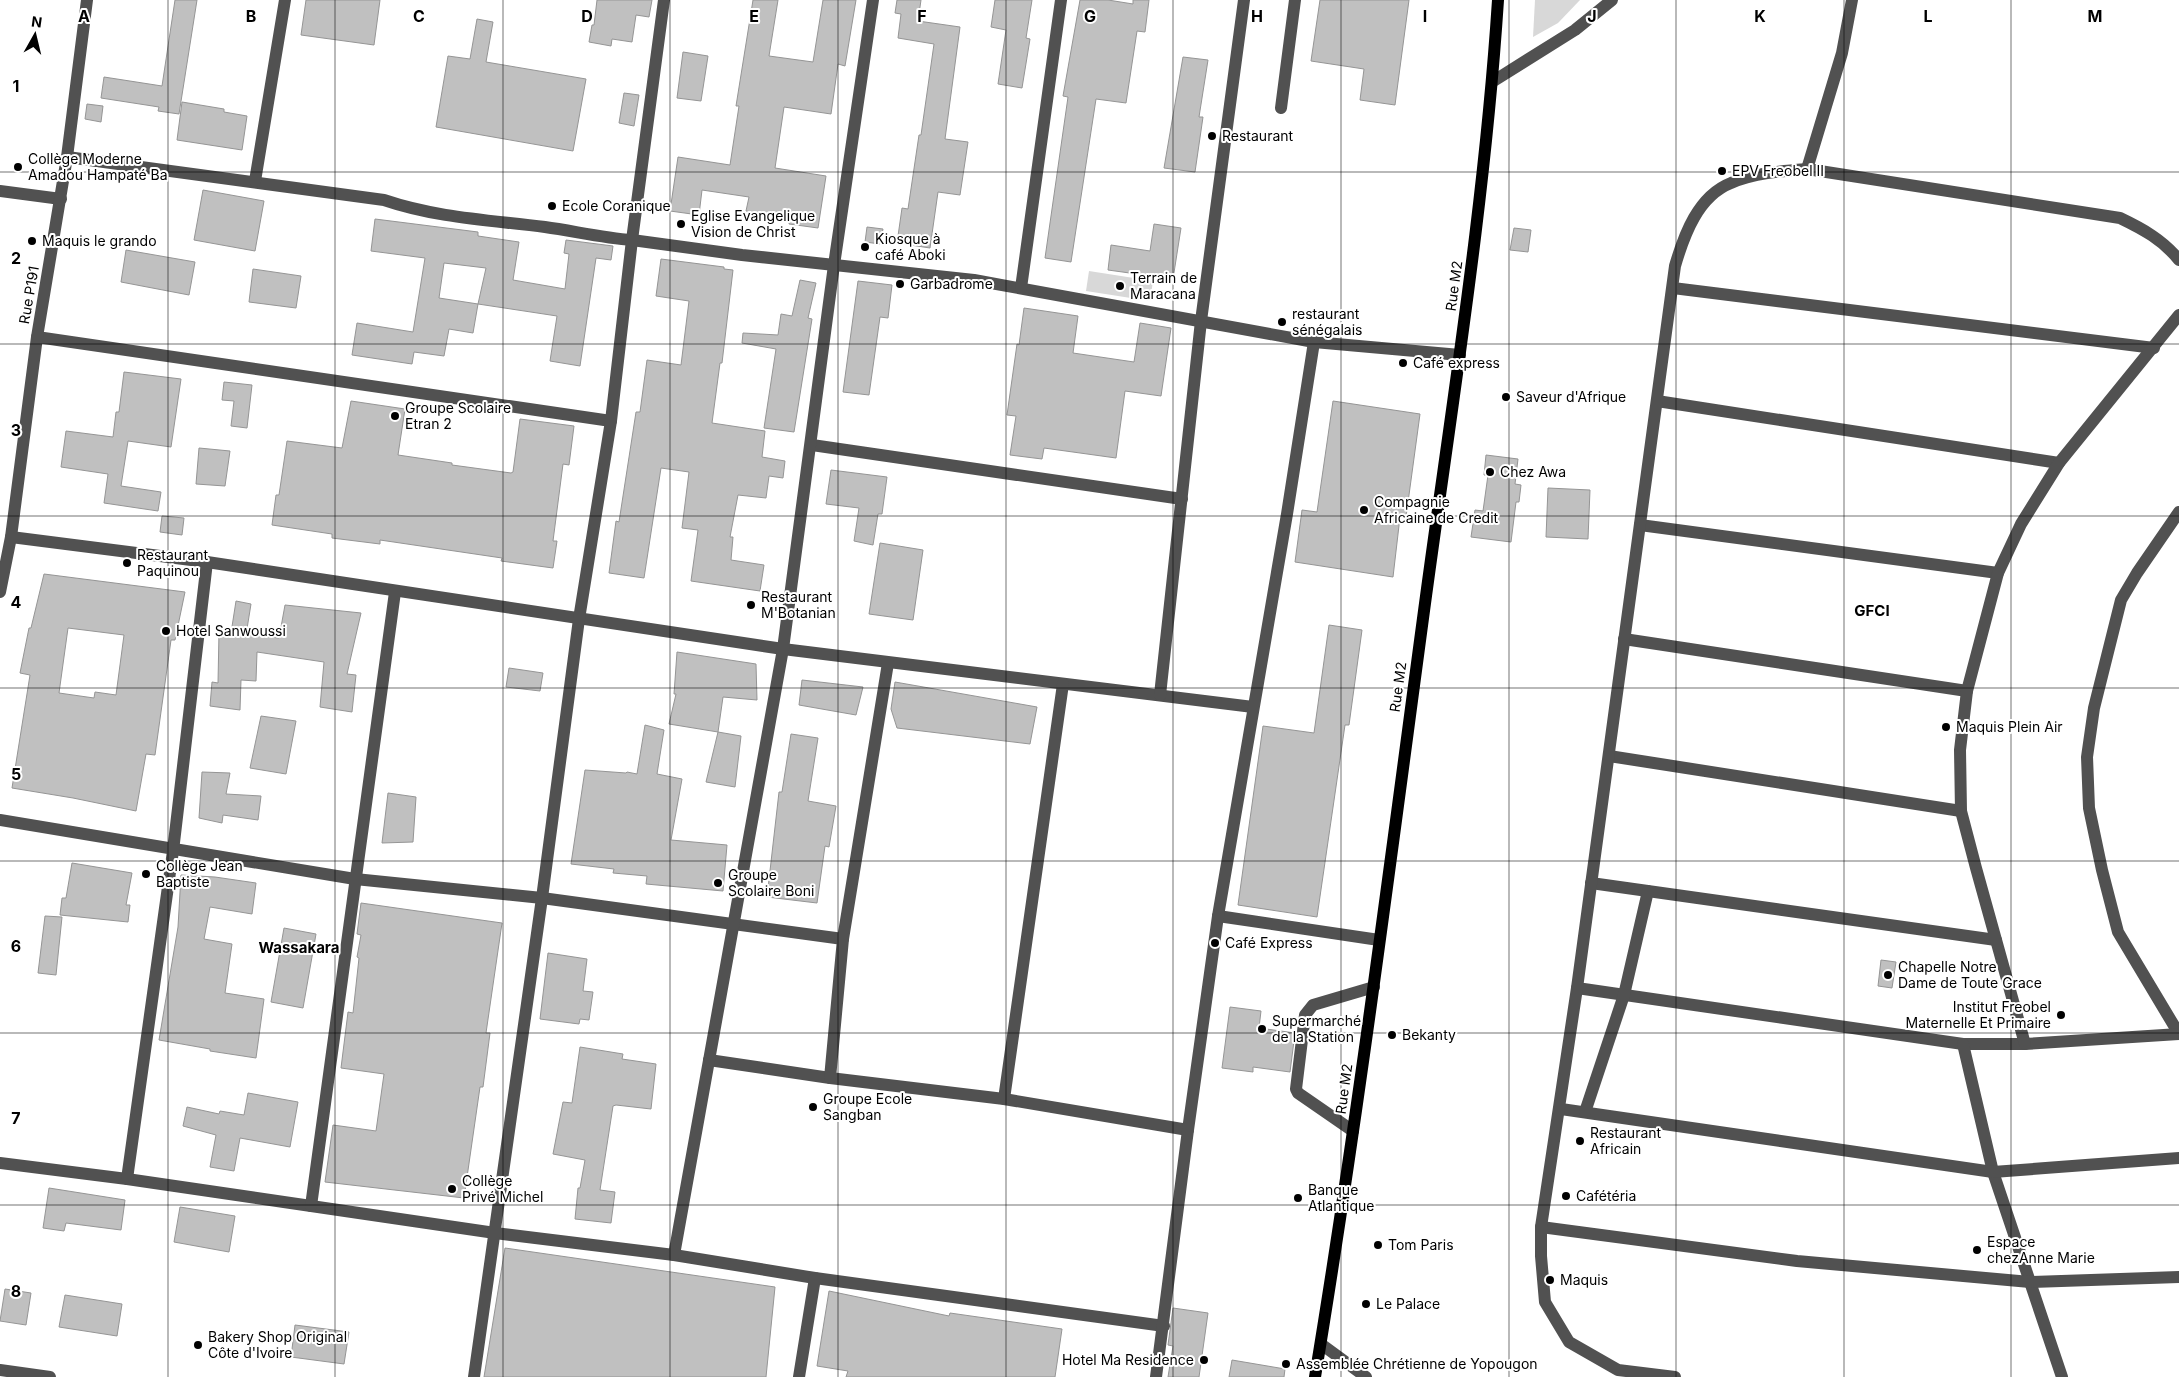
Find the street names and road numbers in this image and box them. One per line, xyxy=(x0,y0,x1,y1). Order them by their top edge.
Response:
street label: Rue M2 xyxy=(1442,260,1465,312)
street label: Rue P191 xyxy=(15,265,42,325)
street label: Rue M2 xyxy=(1386,661,1409,713)
street label: Rue M2 xyxy=(1332,1063,1355,1115)

